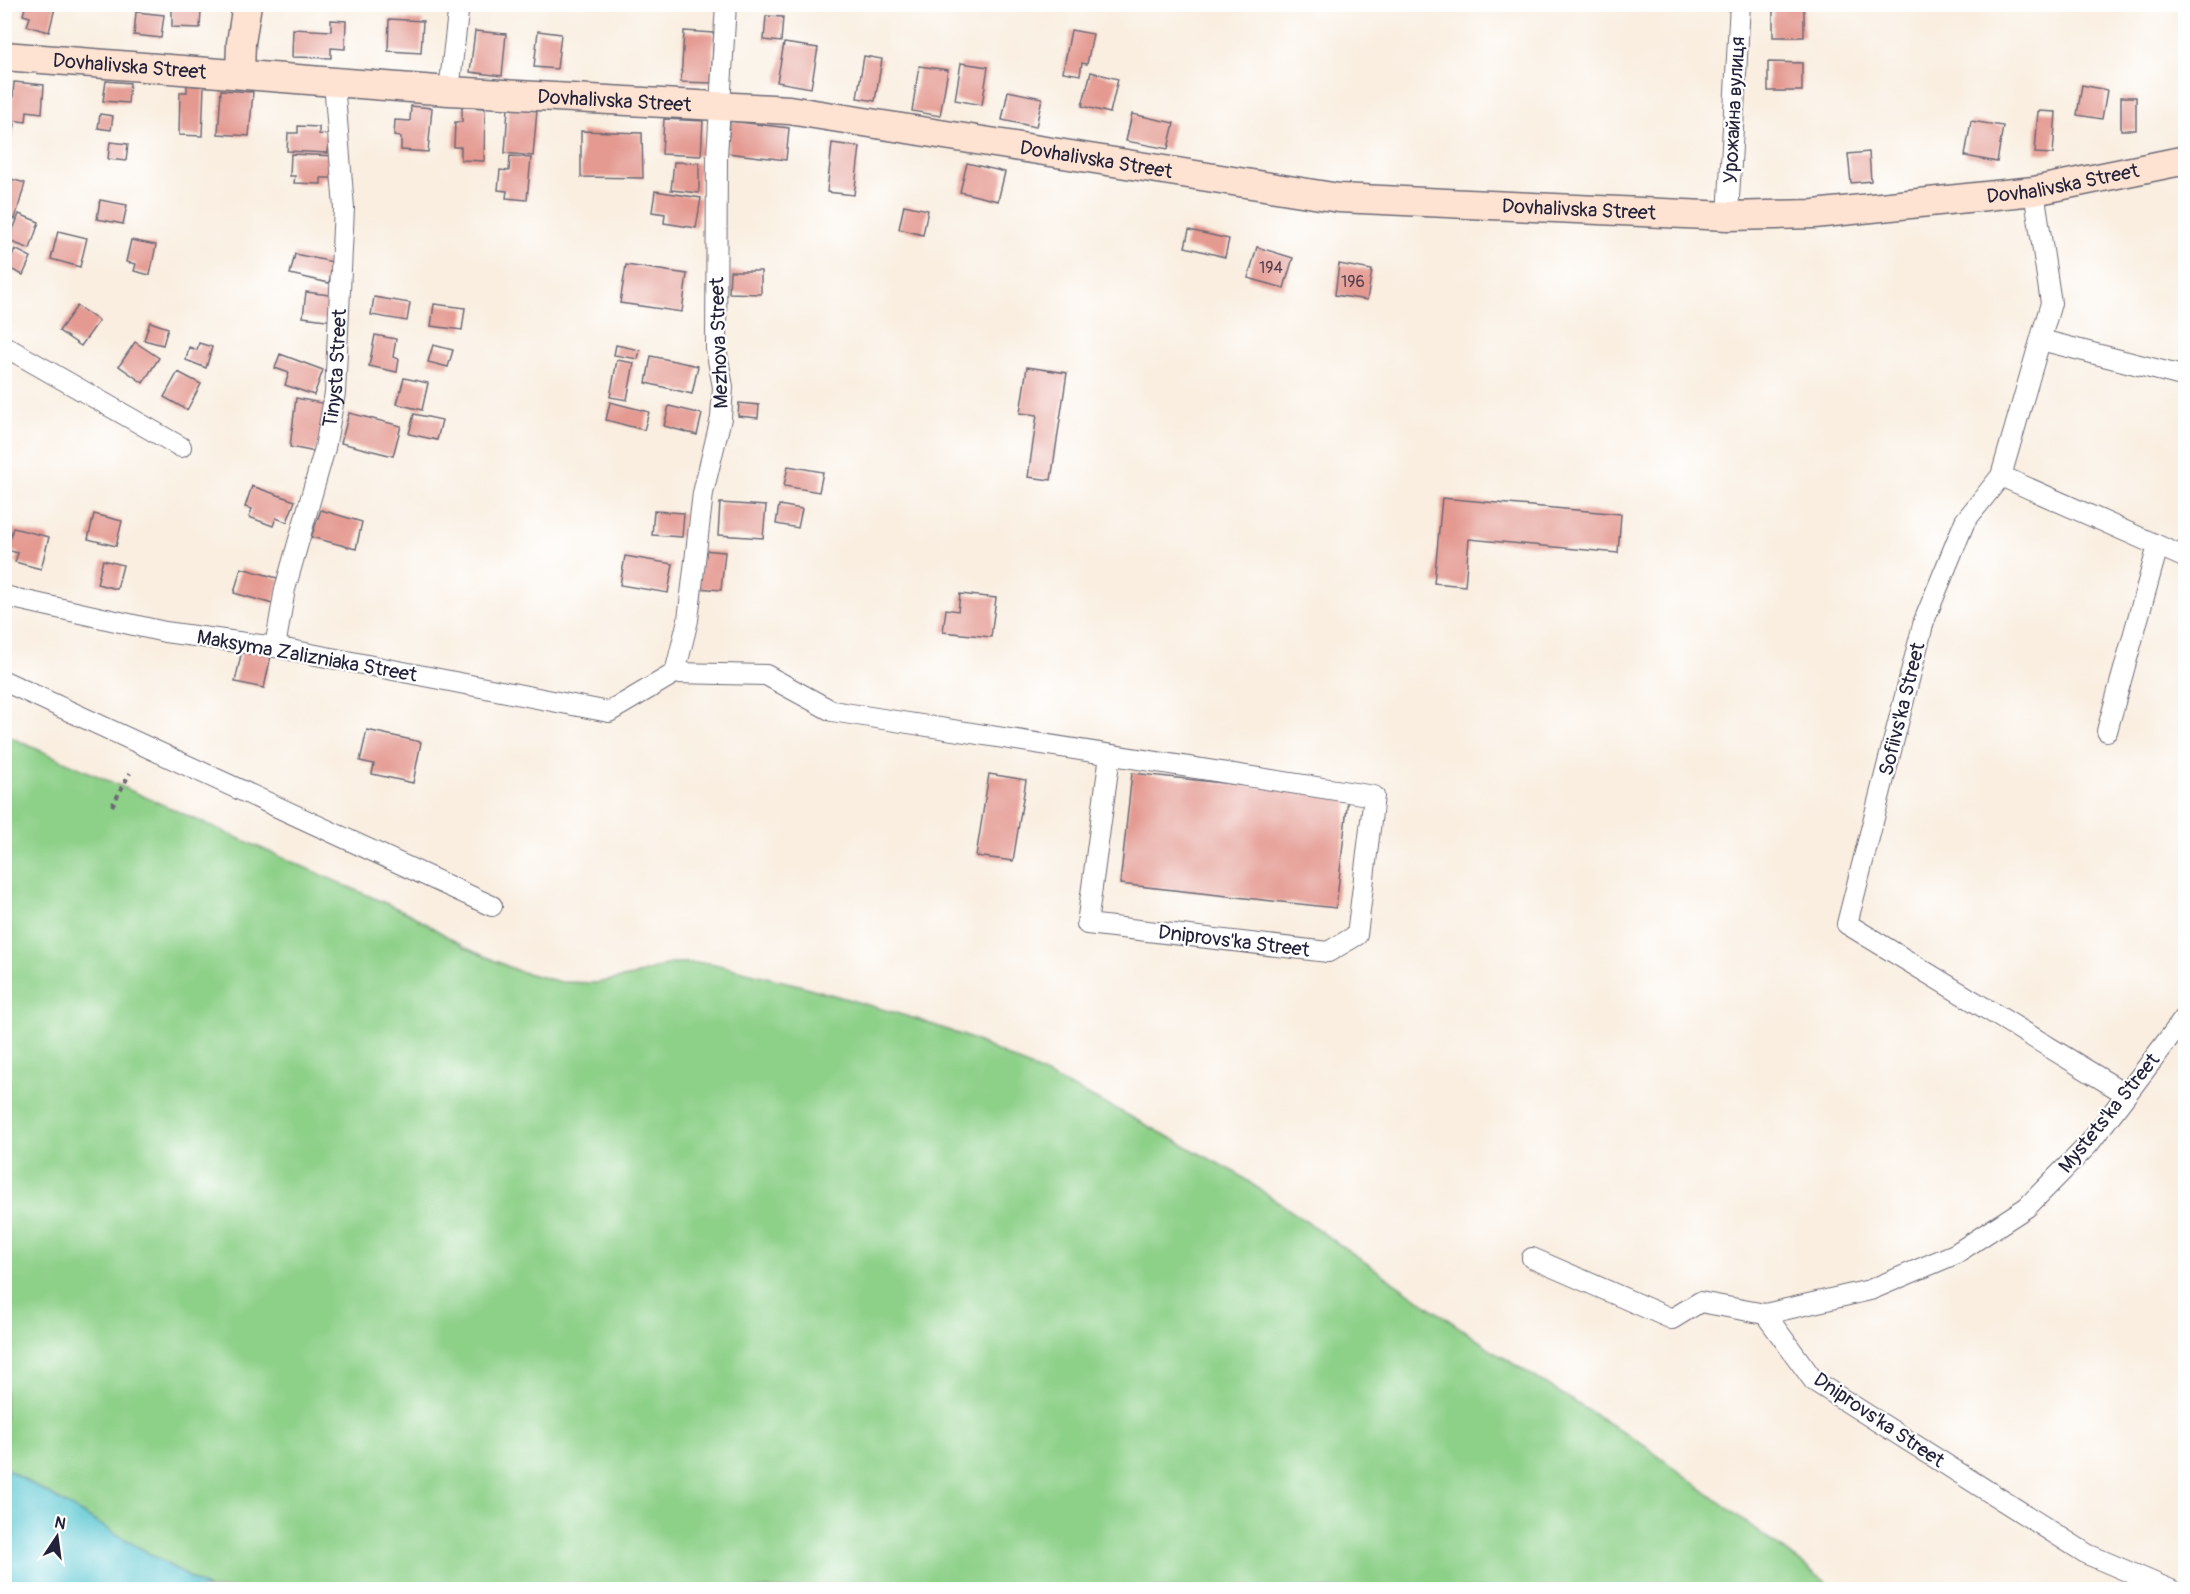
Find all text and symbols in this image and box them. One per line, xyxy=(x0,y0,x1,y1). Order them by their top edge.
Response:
street label: Урожайна вулиця xyxy=(1718,36,1750,184)
street label: Dovhalivska Street xyxy=(52,47,208,84)
street label: Dovhalivska Street xyxy=(537,83,693,117)
street label: Dovhalivska Street xyxy=(1018,135,1175,184)
street label: Dovhalivska Street xyxy=(1985,157,2142,208)
street label: Dovhalivska Street xyxy=(1501,193,1657,225)
house number: 194 xyxy=(1259,258,1283,278)
house number: 196 xyxy=(1341,272,1365,292)
street label: Mezhova Street xyxy=(704,276,734,409)
street label: Tinysta Street xyxy=(316,307,352,429)
street label: Maksyma Zalizniaka Street xyxy=(195,624,420,688)
street label: Sofiivs'ka Street xyxy=(1873,639,1931,778)
street label: Dniprovs'ka Street xyxy=(1157,919,1312,963)
street label: Mystets'ka Street xyxy=(2053,1047,2166,1178)
street label: Dniprovs'ka Street xyxy=(1809,1367,1950,1474)
north arrow xyxy=(27,1507,87,1567)
text: N xyxy=(53,1512,68,1534)

